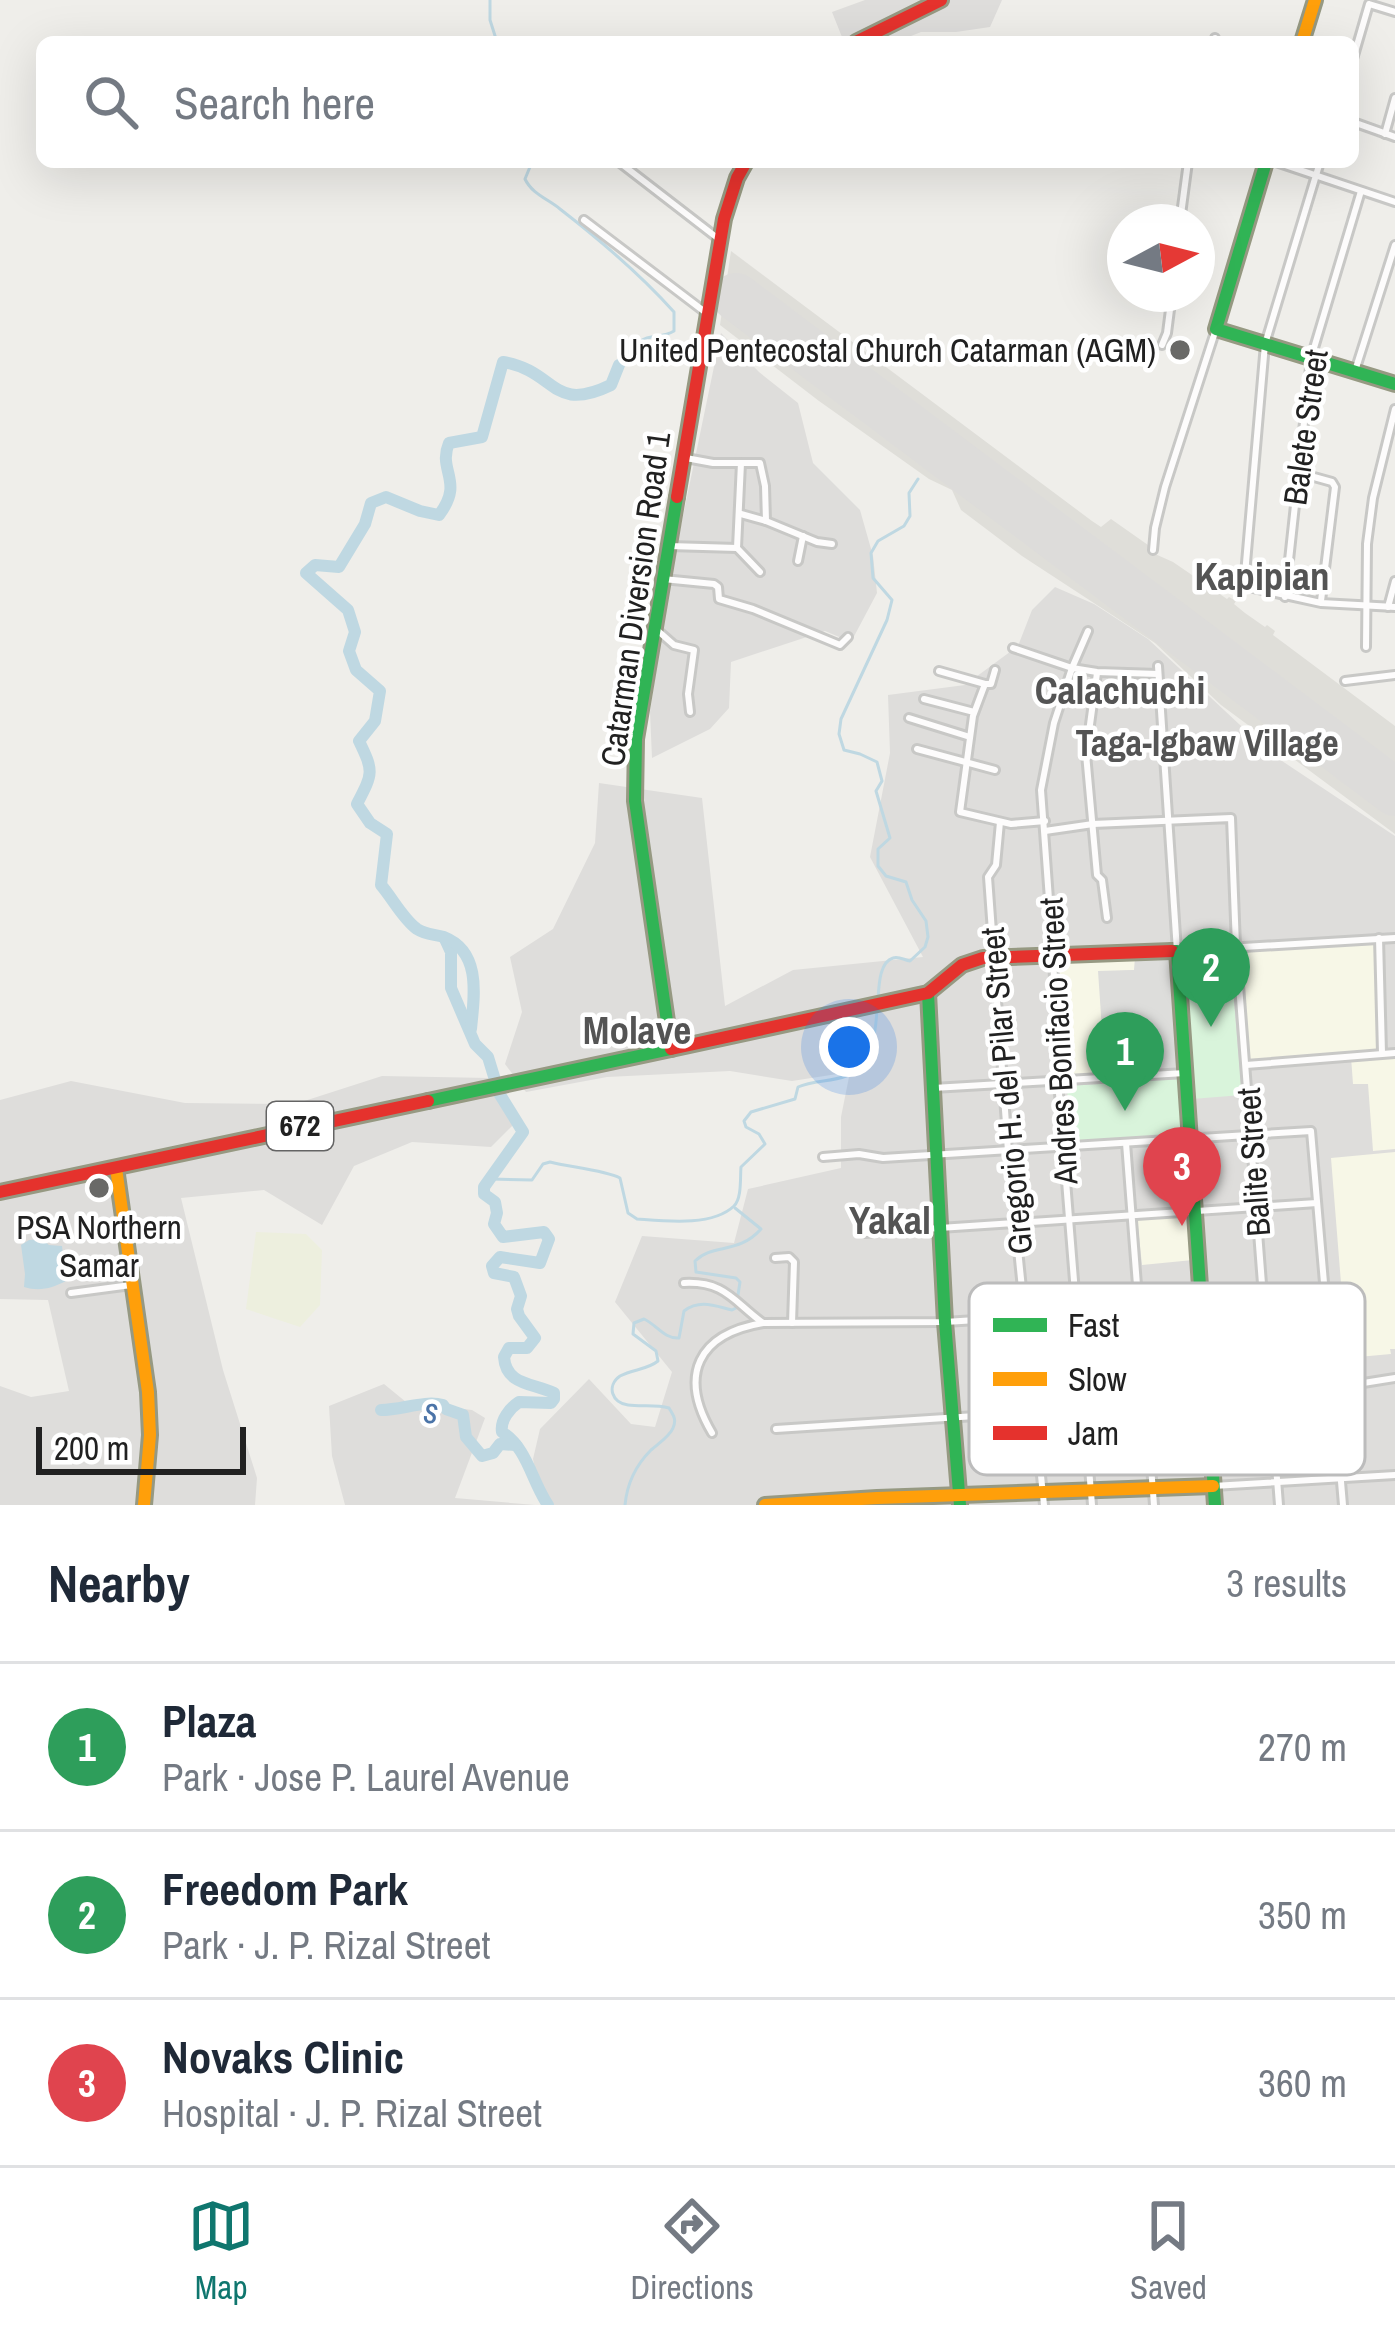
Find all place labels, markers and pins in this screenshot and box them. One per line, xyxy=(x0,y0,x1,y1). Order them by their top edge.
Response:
place label: United Pentecostal Church Catarman (AGM) xyxy=(619,328,1156,372)
marker: United Pentecostal Church Catarman (AGM) xyxy=(1167,337,1193,363)
pin: 2 xyxy=(1172,928,1250,1027)
pin: 1 xyxy=(1086,1012,1164,1111)
pin: 3 xyxy=(1143,1127,1221,1226)
marker: PSA Northern Samar xyxy=(86,1175,112,1201)
place label: PSA Northern Samar xyxy=(16,1205,182,1287)

